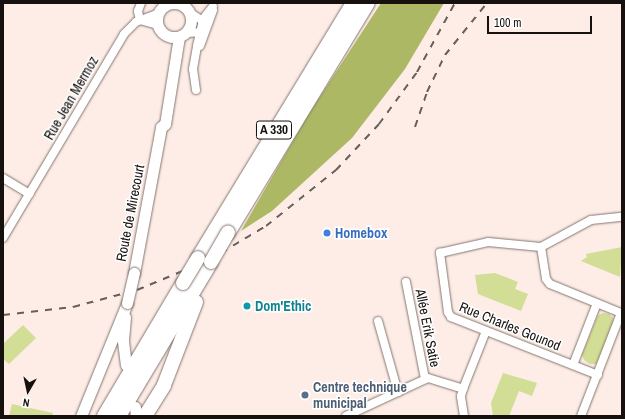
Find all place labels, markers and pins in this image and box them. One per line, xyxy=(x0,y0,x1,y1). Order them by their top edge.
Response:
place label: Homebox xyxy=(335,225,387,241)
marker: Homebox xyxy=(322,228,332,238)
place label: Dom'Ethic xyxy=(255,298,311,314)
marker: Dom'Ethic xyxy=(242,301,252,311)
place label: Centre technique municipal xyxy=(313,379,407,412)
marker: Centre technique municipal xyxy=(300,390,310,400)

